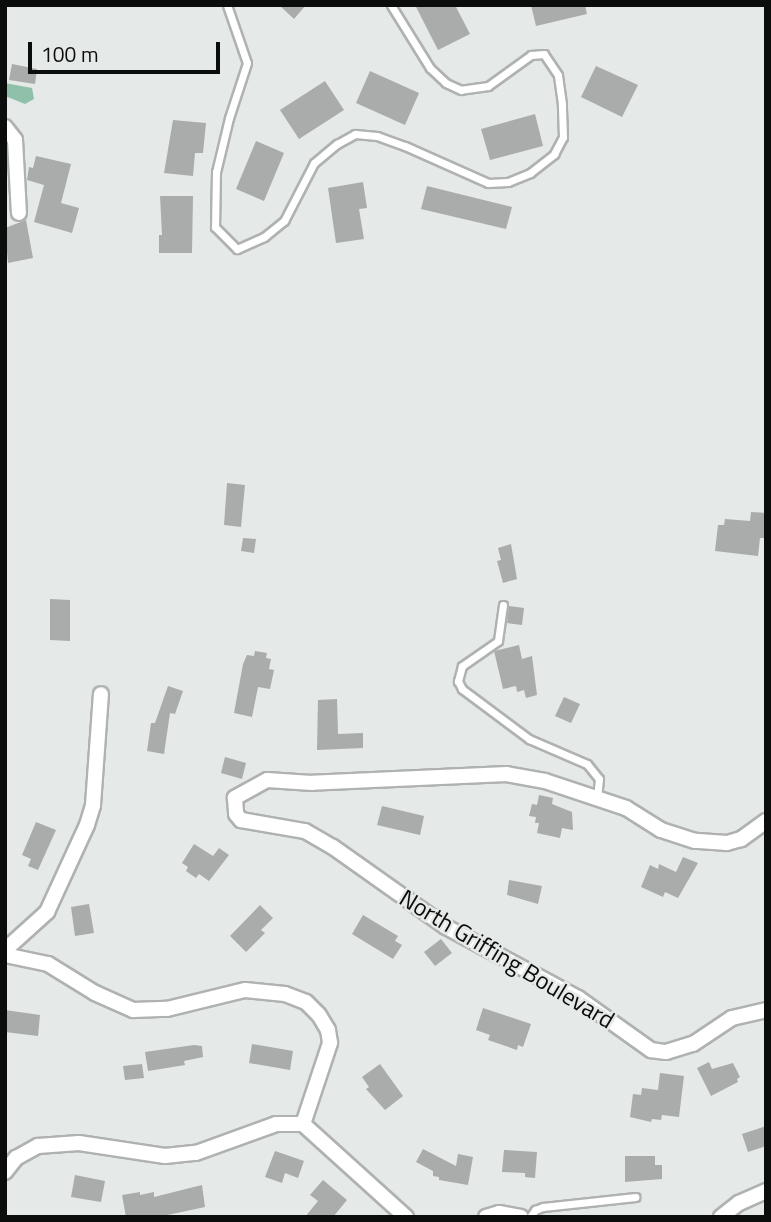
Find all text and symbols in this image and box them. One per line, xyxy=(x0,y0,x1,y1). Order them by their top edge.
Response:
scale bar xyxy=(32,28,224,72)
text: 100 m xyxy=(41,38,98,70)
street label: North Griffing Boulevard xyxy=(394,883,620,1035)

